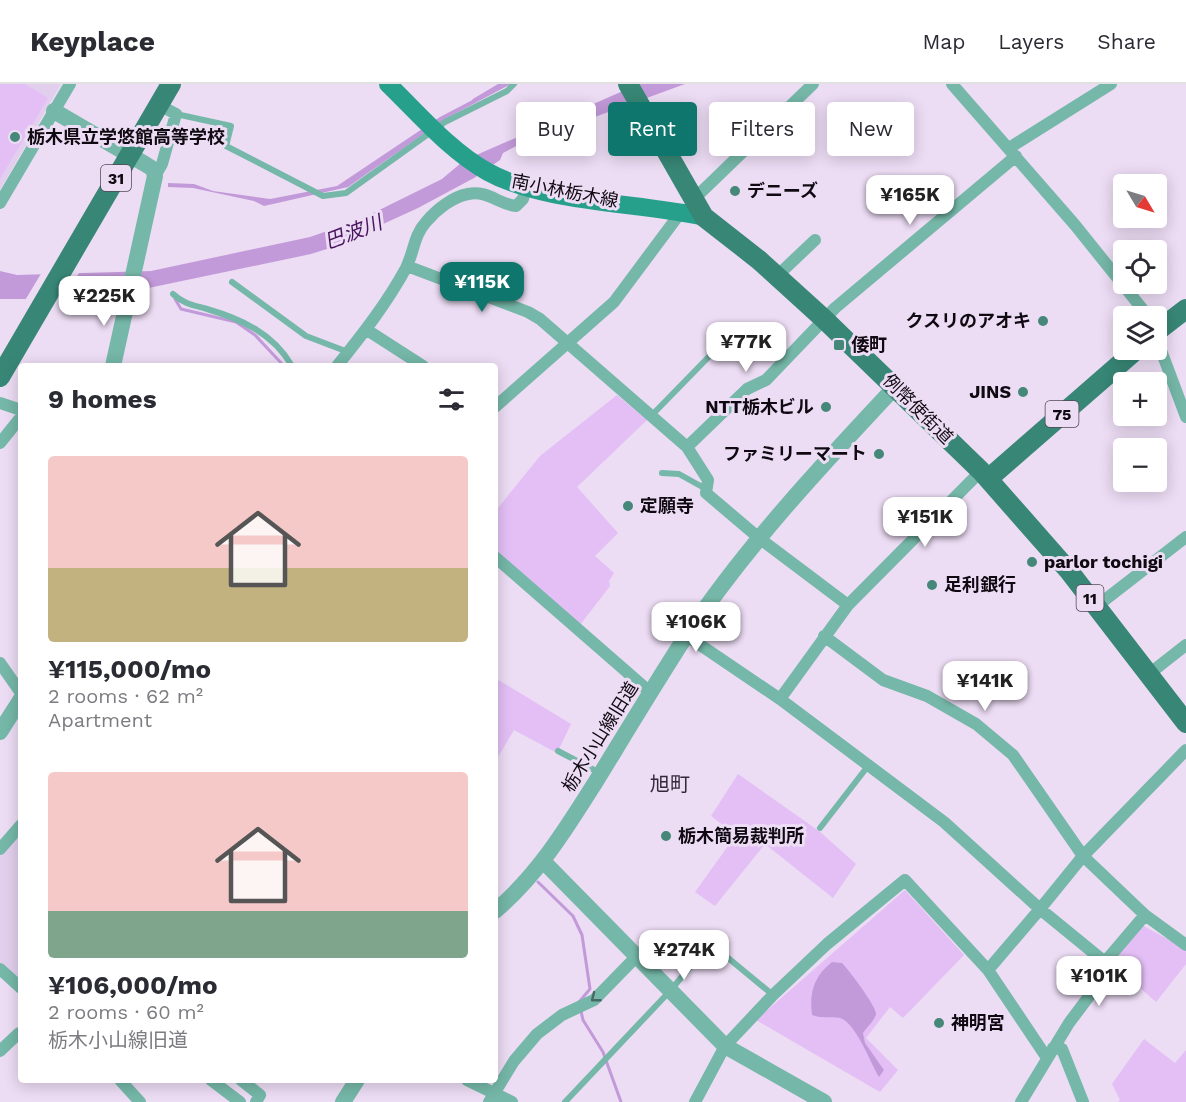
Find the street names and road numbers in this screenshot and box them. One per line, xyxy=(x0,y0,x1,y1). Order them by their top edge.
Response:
road number: 31 xyxy=(101,165,131,191)
street label: 南小林栃木線 xyxy=(510,170,620,211)
street label: 例幣使街道 xyxy=(879,369,958,448)
road number: 75 xyxy=(1046,401,1078,427)
road number: 11 xyxy=(1076,585,1104,611)
street label: 栃木小山線旧道 xyxy=(557,678,642,796)

